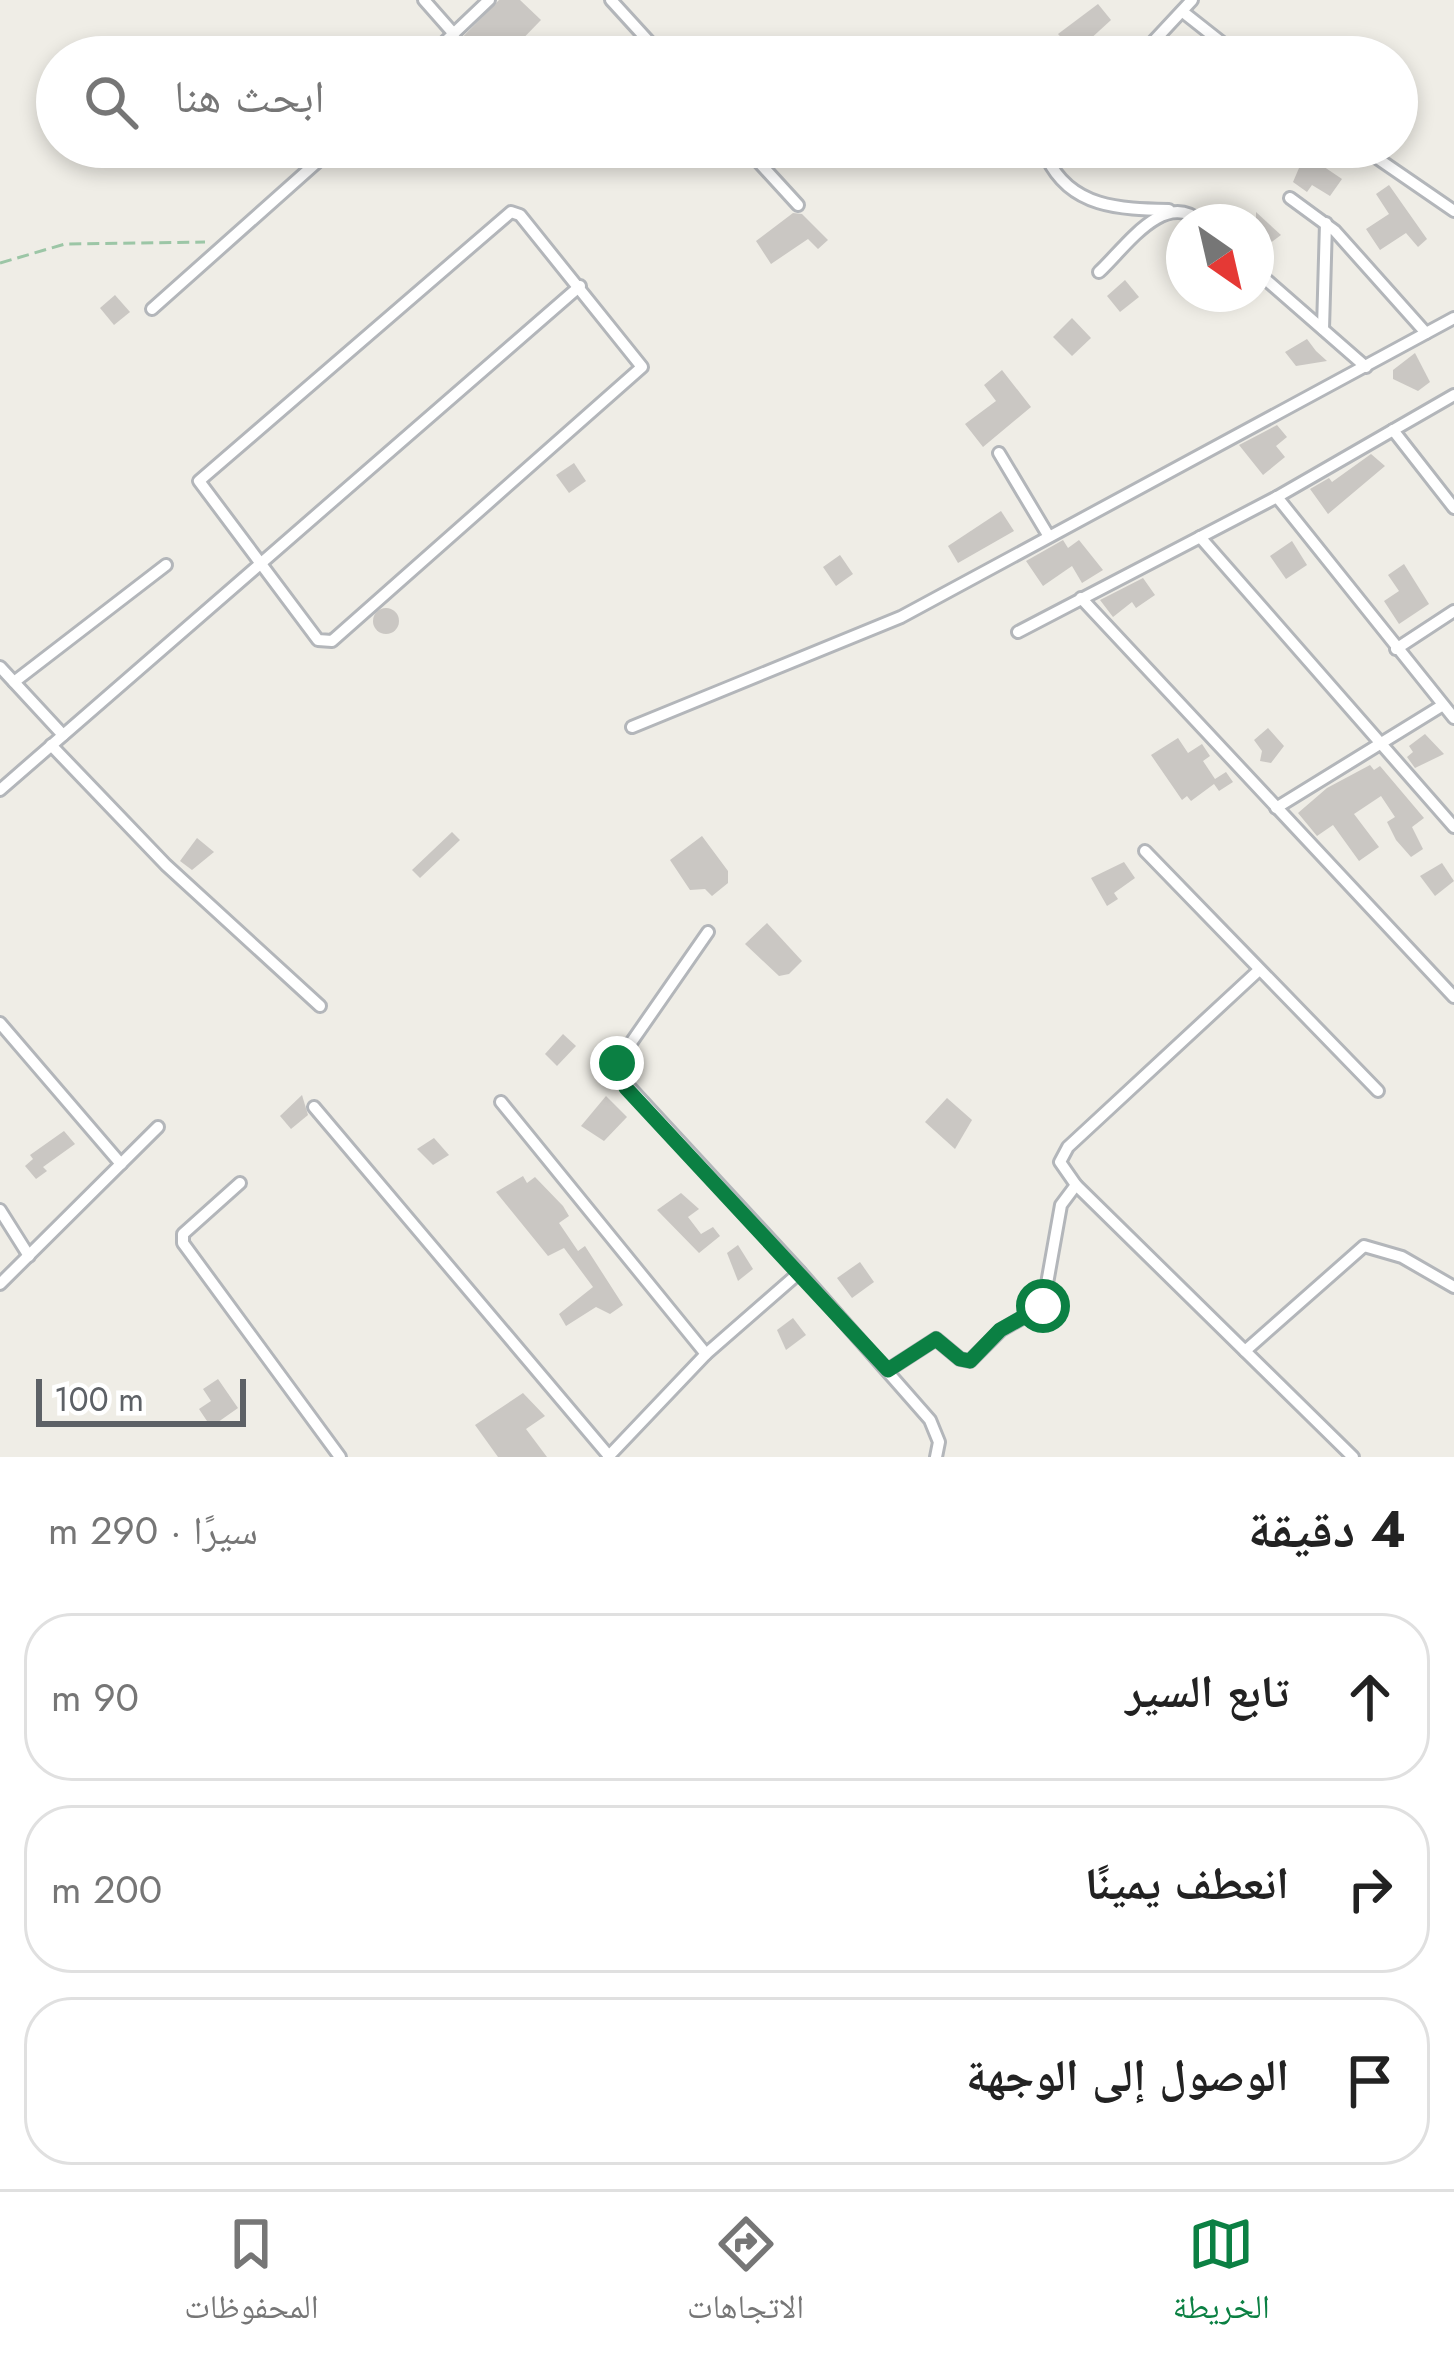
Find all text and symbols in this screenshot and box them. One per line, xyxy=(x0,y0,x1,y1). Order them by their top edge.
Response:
search box xyxy=(36,36,1418,168)
text: ابحث هنا xyxy=(174,64,325,129)
icon: search xyxy=(78,69,144,135)
north arrow xyxy=(1166,204,1274,312)
route end xyxy=(590,1036,644,1090)
route start xyxy=(1016,1279,1070,1333)
scale bar xyxy=(36,1373,246,1426)
text: 100 m xyxy=(54,1376,144,1423)
text: 4 دقيقة xyxy=(1248,1492,1406,1566)
text: سيرًا · 290 m xyxy=(48,1502,258,1559)
text: تابع السير xyxy=(1125,1659,1289,1724)
icon: ahead xyxy=(1337,1664,1403,1730)
text: 90 m xyxy=(51,1669,139,1726)
text: انعطف يمينًا xyxy=(1085,1851,1289,1916)
icon: right xyxy=(1337,1856,1403,1922)
text: 200 m xyxy=(51,1861,162,1918)
text: الوصول إلى الوجهة xyxy=(966,2043,1289,2108)
icon: arrive xyxy=(1337,2048,1403,2114)
tab: المحفوظات xyxy=(184,2211,319,2339)
tab: الاتجاهات xyxy=(687,2211,804,2339)
tab: الخريطة xyxy=(1173,2211,1270,2339)

